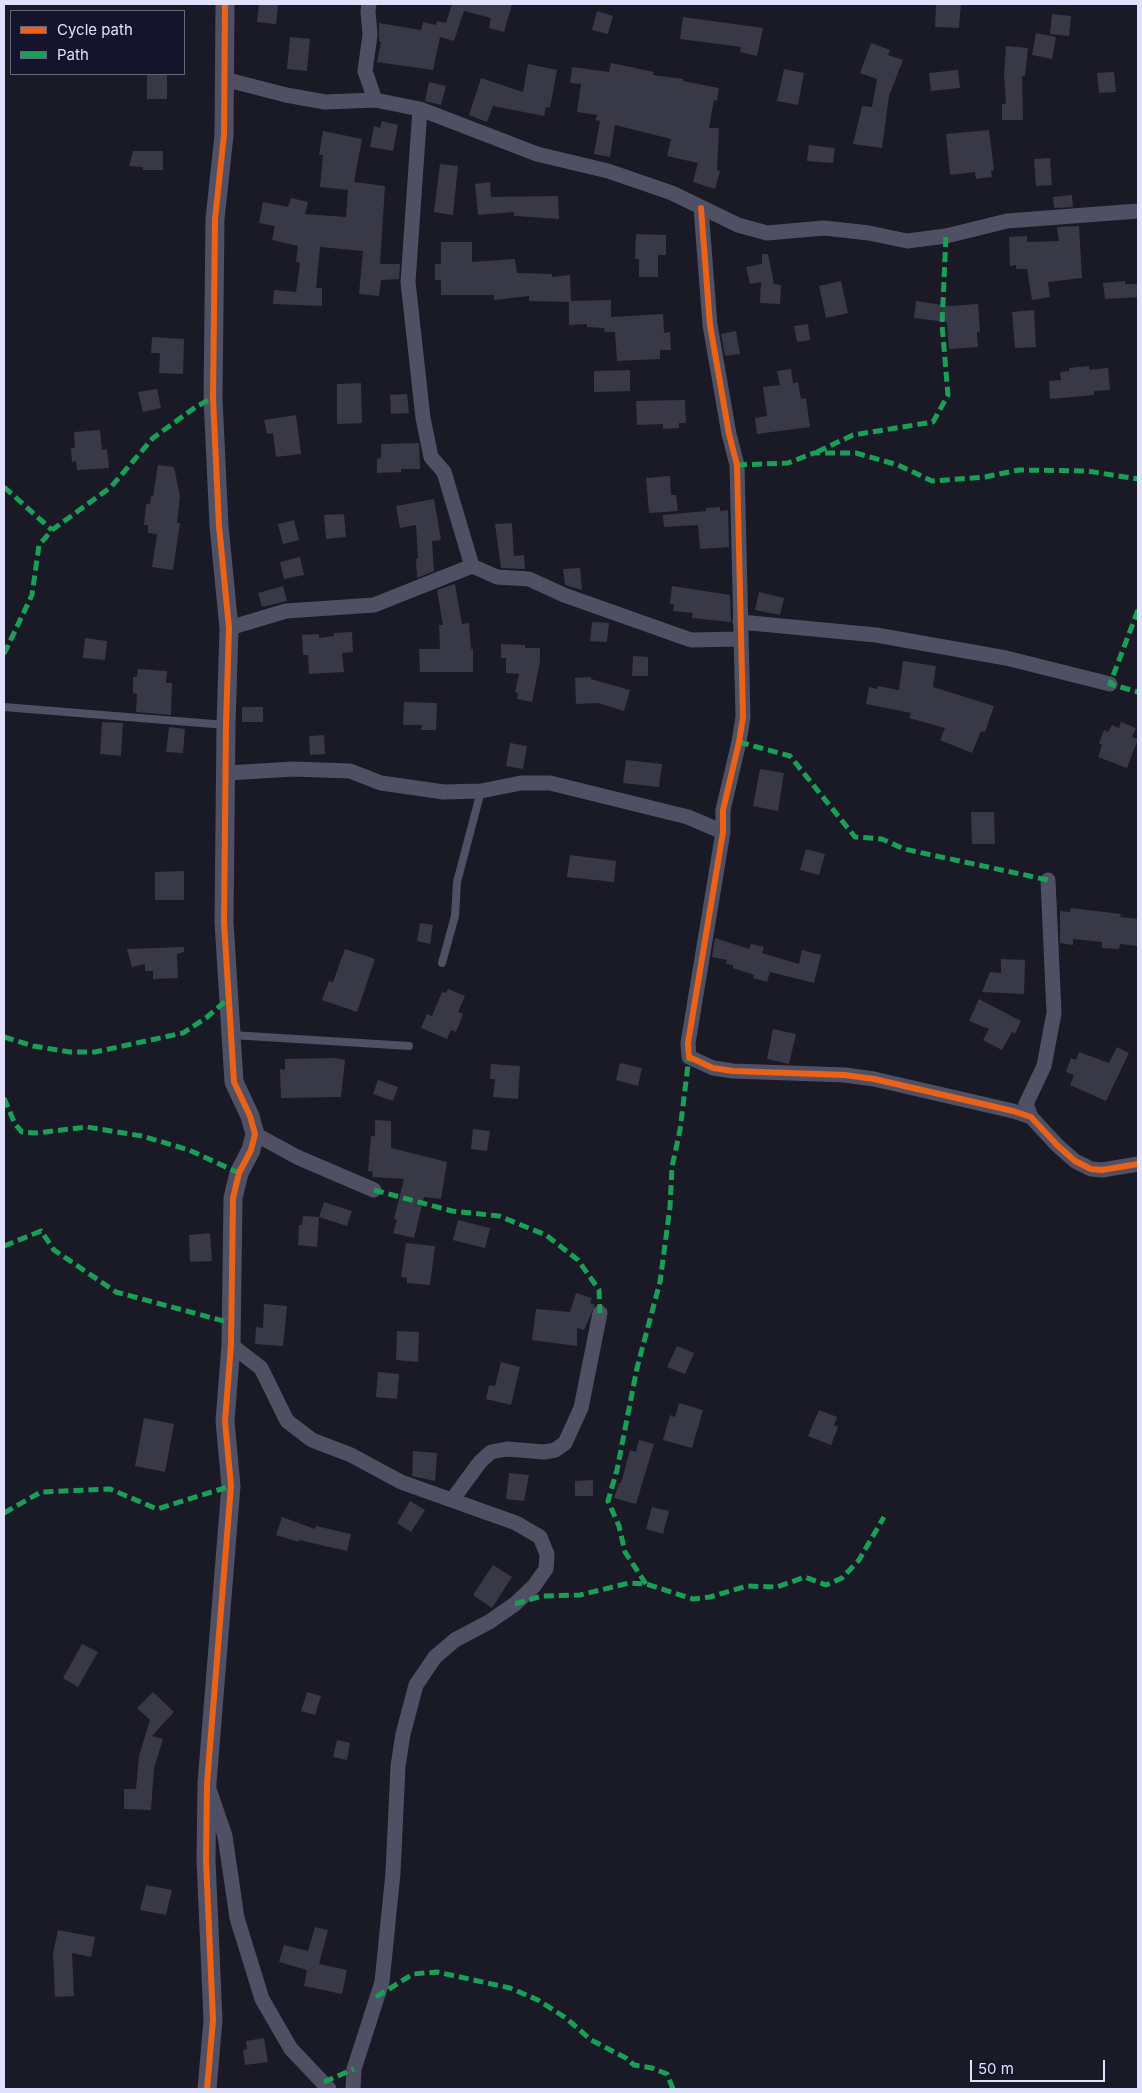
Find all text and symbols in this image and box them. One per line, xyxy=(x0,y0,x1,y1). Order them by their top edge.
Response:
legend xyxy=(10,10,185,75)
text: Cycle path xyxy=(57,20,133,39)
text: Path xyxy=(57,45,89,64)
scale bar xyxy=(972,2050,1107,2082)
text: 50 m xyxy=(978,2059,1014,2078)

